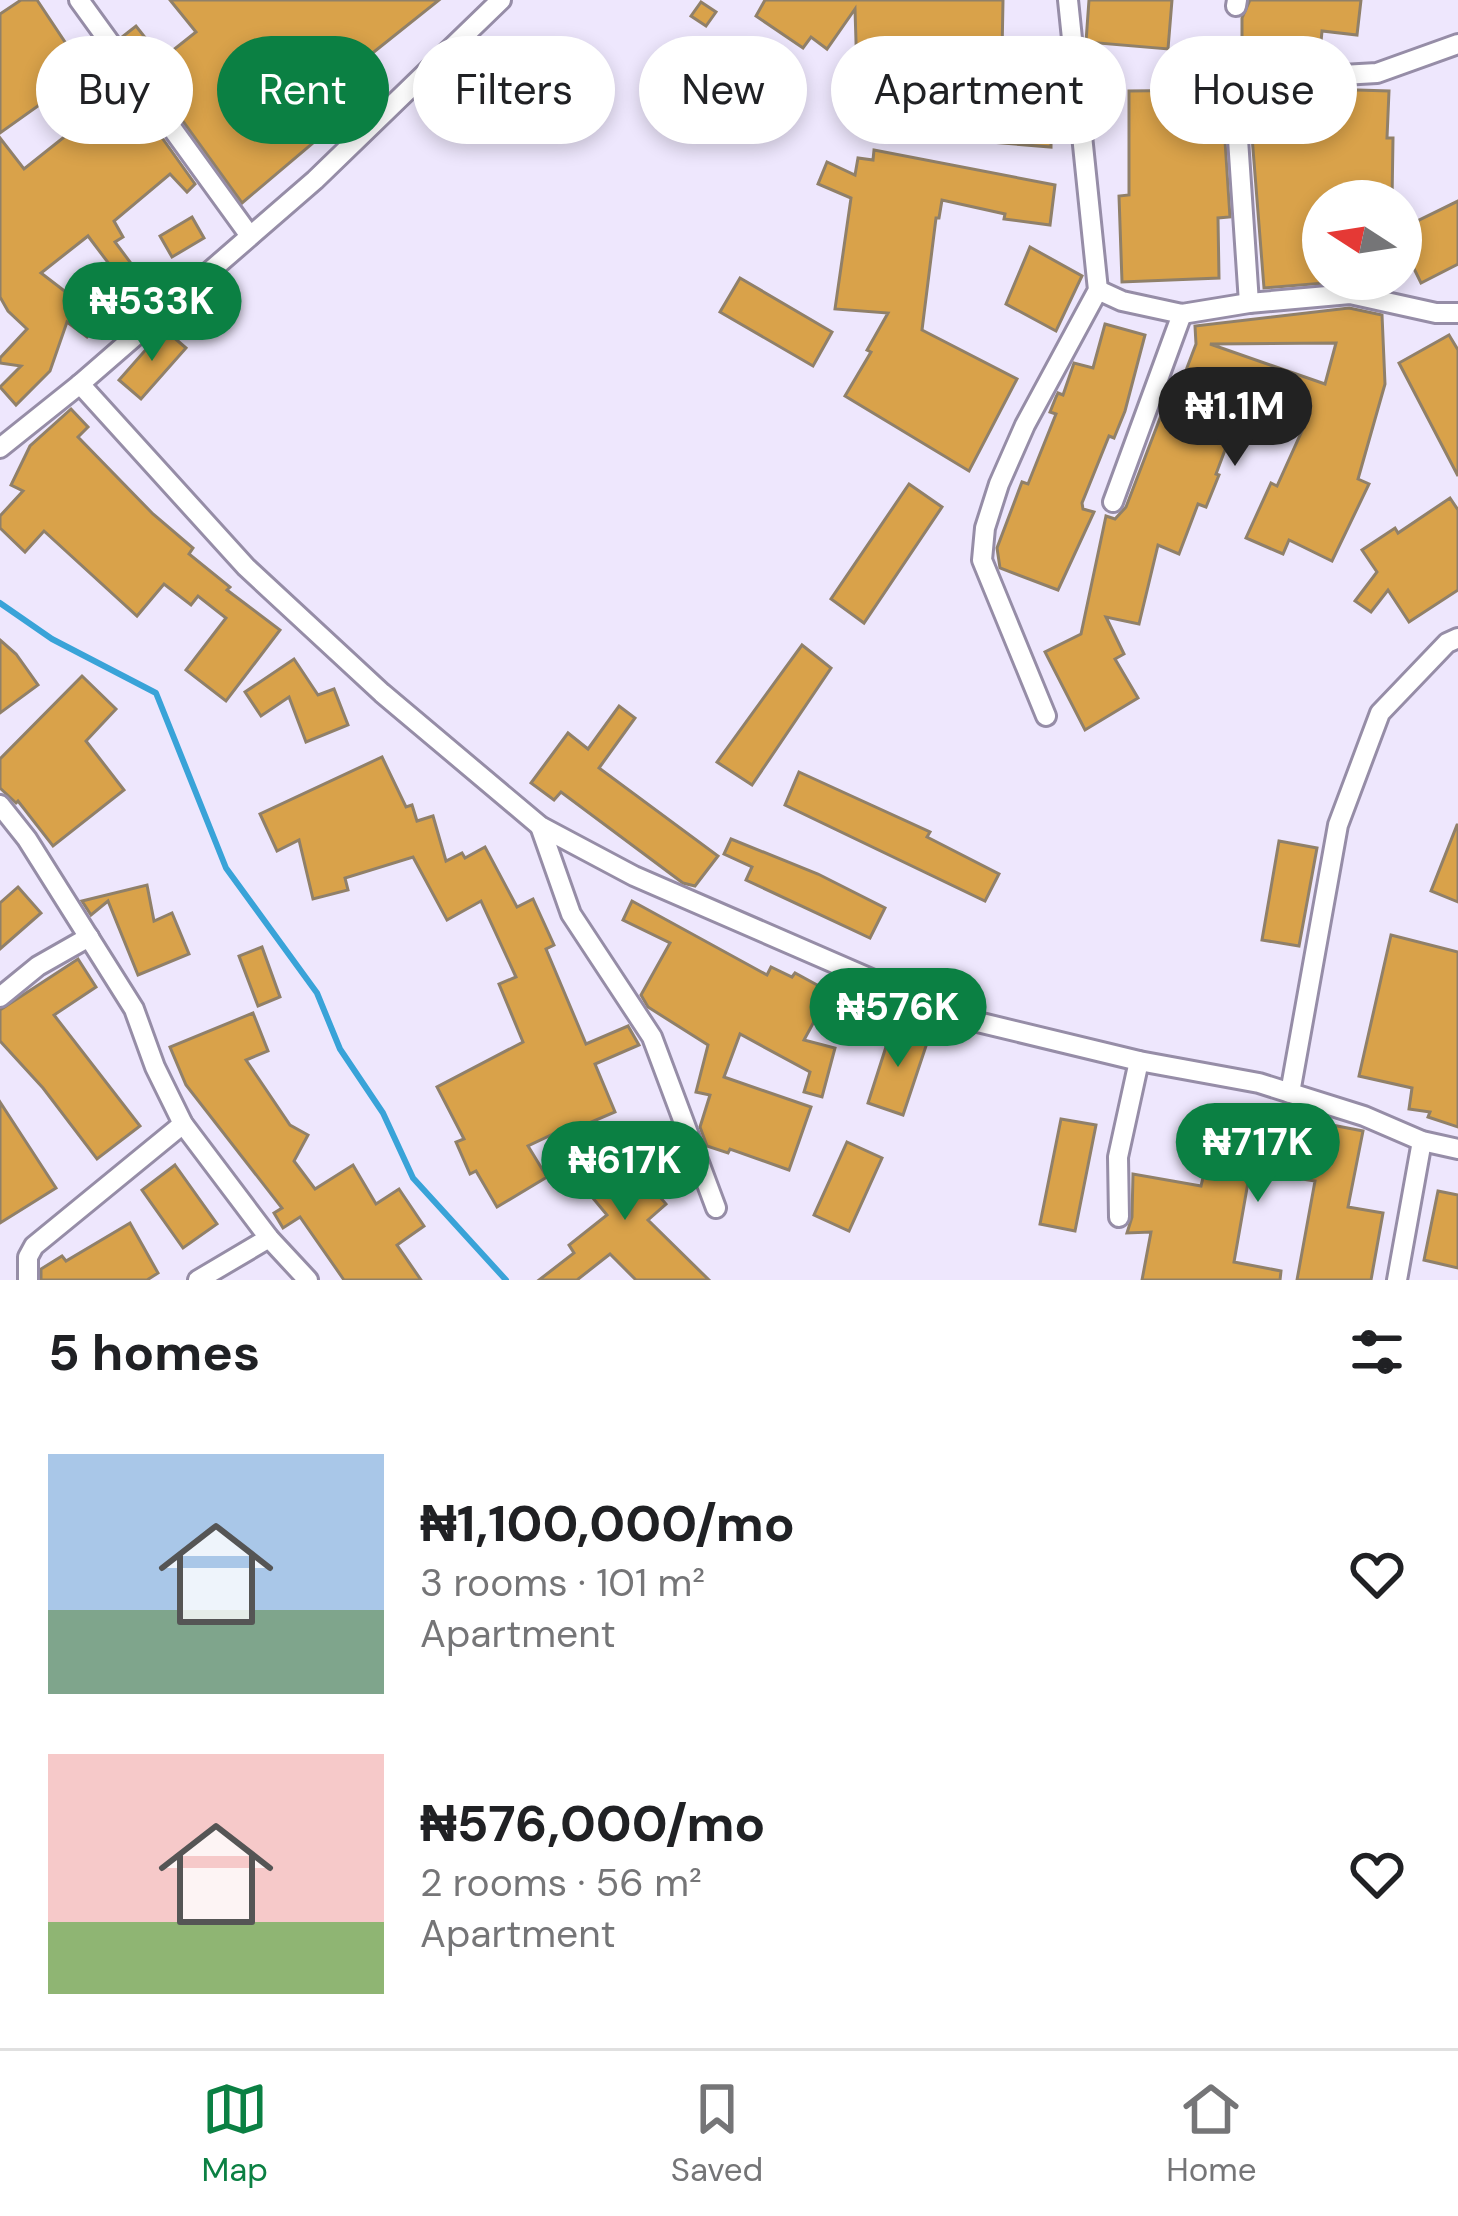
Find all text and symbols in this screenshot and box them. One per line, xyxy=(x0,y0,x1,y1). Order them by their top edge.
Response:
chip: Buy xyxy=(36,36,193,144)
chip: Rent xyxy=(217,36,389,144)
chip: Filters xyxy=(413,36,615,144)
chip: New xyxy=(639,36,807,144)
chip: Apartment xyxy=(831,36,1126,144)
chip: House xyxy=(1150,36,1357,144)
north arrow xyxy=(1302,180,1422,300)
map controls xyxy=(1302,180,1422,300)
pin: ₦533K xyxy=(68,262,236,364)
text: ₦533K xyxy=(90,275,214,326)
pin: ₦1.1M xyxy=(1151,367,1319,469)
text: ₦1.1M xyxy=(1185,380,1285,431)
pin: ₦576K xyxy=(814,968,982,1070)
text: ₦576K xyxy=(837,981,959,1032)
pin: ₦717K xyxy=(1174,1103,1342,1205)
text: ₦717K xyxy=(1203,1116,1313,1167)
pin: ₦617K xyxy=(541,1121,709,1223)
text: ₦617K xyxy=(568,1134,682,1185)
text: 5 homes xyxy=(48,1319,260,1386)
icon: filters xyxy=(1344,1319,1410,1385)
text: ₦1,100,000/mo xyxy=(420,1490,795,1557)
icon: home xyxy=(144,1502,288,1646)
icon: heart xyxy=(1344,1541,1410,1607)
text: 3 rooms · 101 m² xyxy=(420,1557,705,1608)
text: Apartment xyxy=(420,1608,616,1659)
text: ₦576,000/mo xyxy=(420,1790,766,1857)
icon: home xyxy=(144,1802,288,1946)
icon: heart xyxy=(1344,1841,1410,1907)
text: 2 rooms · 56 m² xyxy=(420,1857,702,1908)
text: Apartment xyxy=(420,1908,616,1959)
tab: Map xyxy=(201,2076,268,2191)
tab: Saved xyxy=(671,2076,763,2191)
tab: Home xyxy=(1166,2076,1257,2191)

